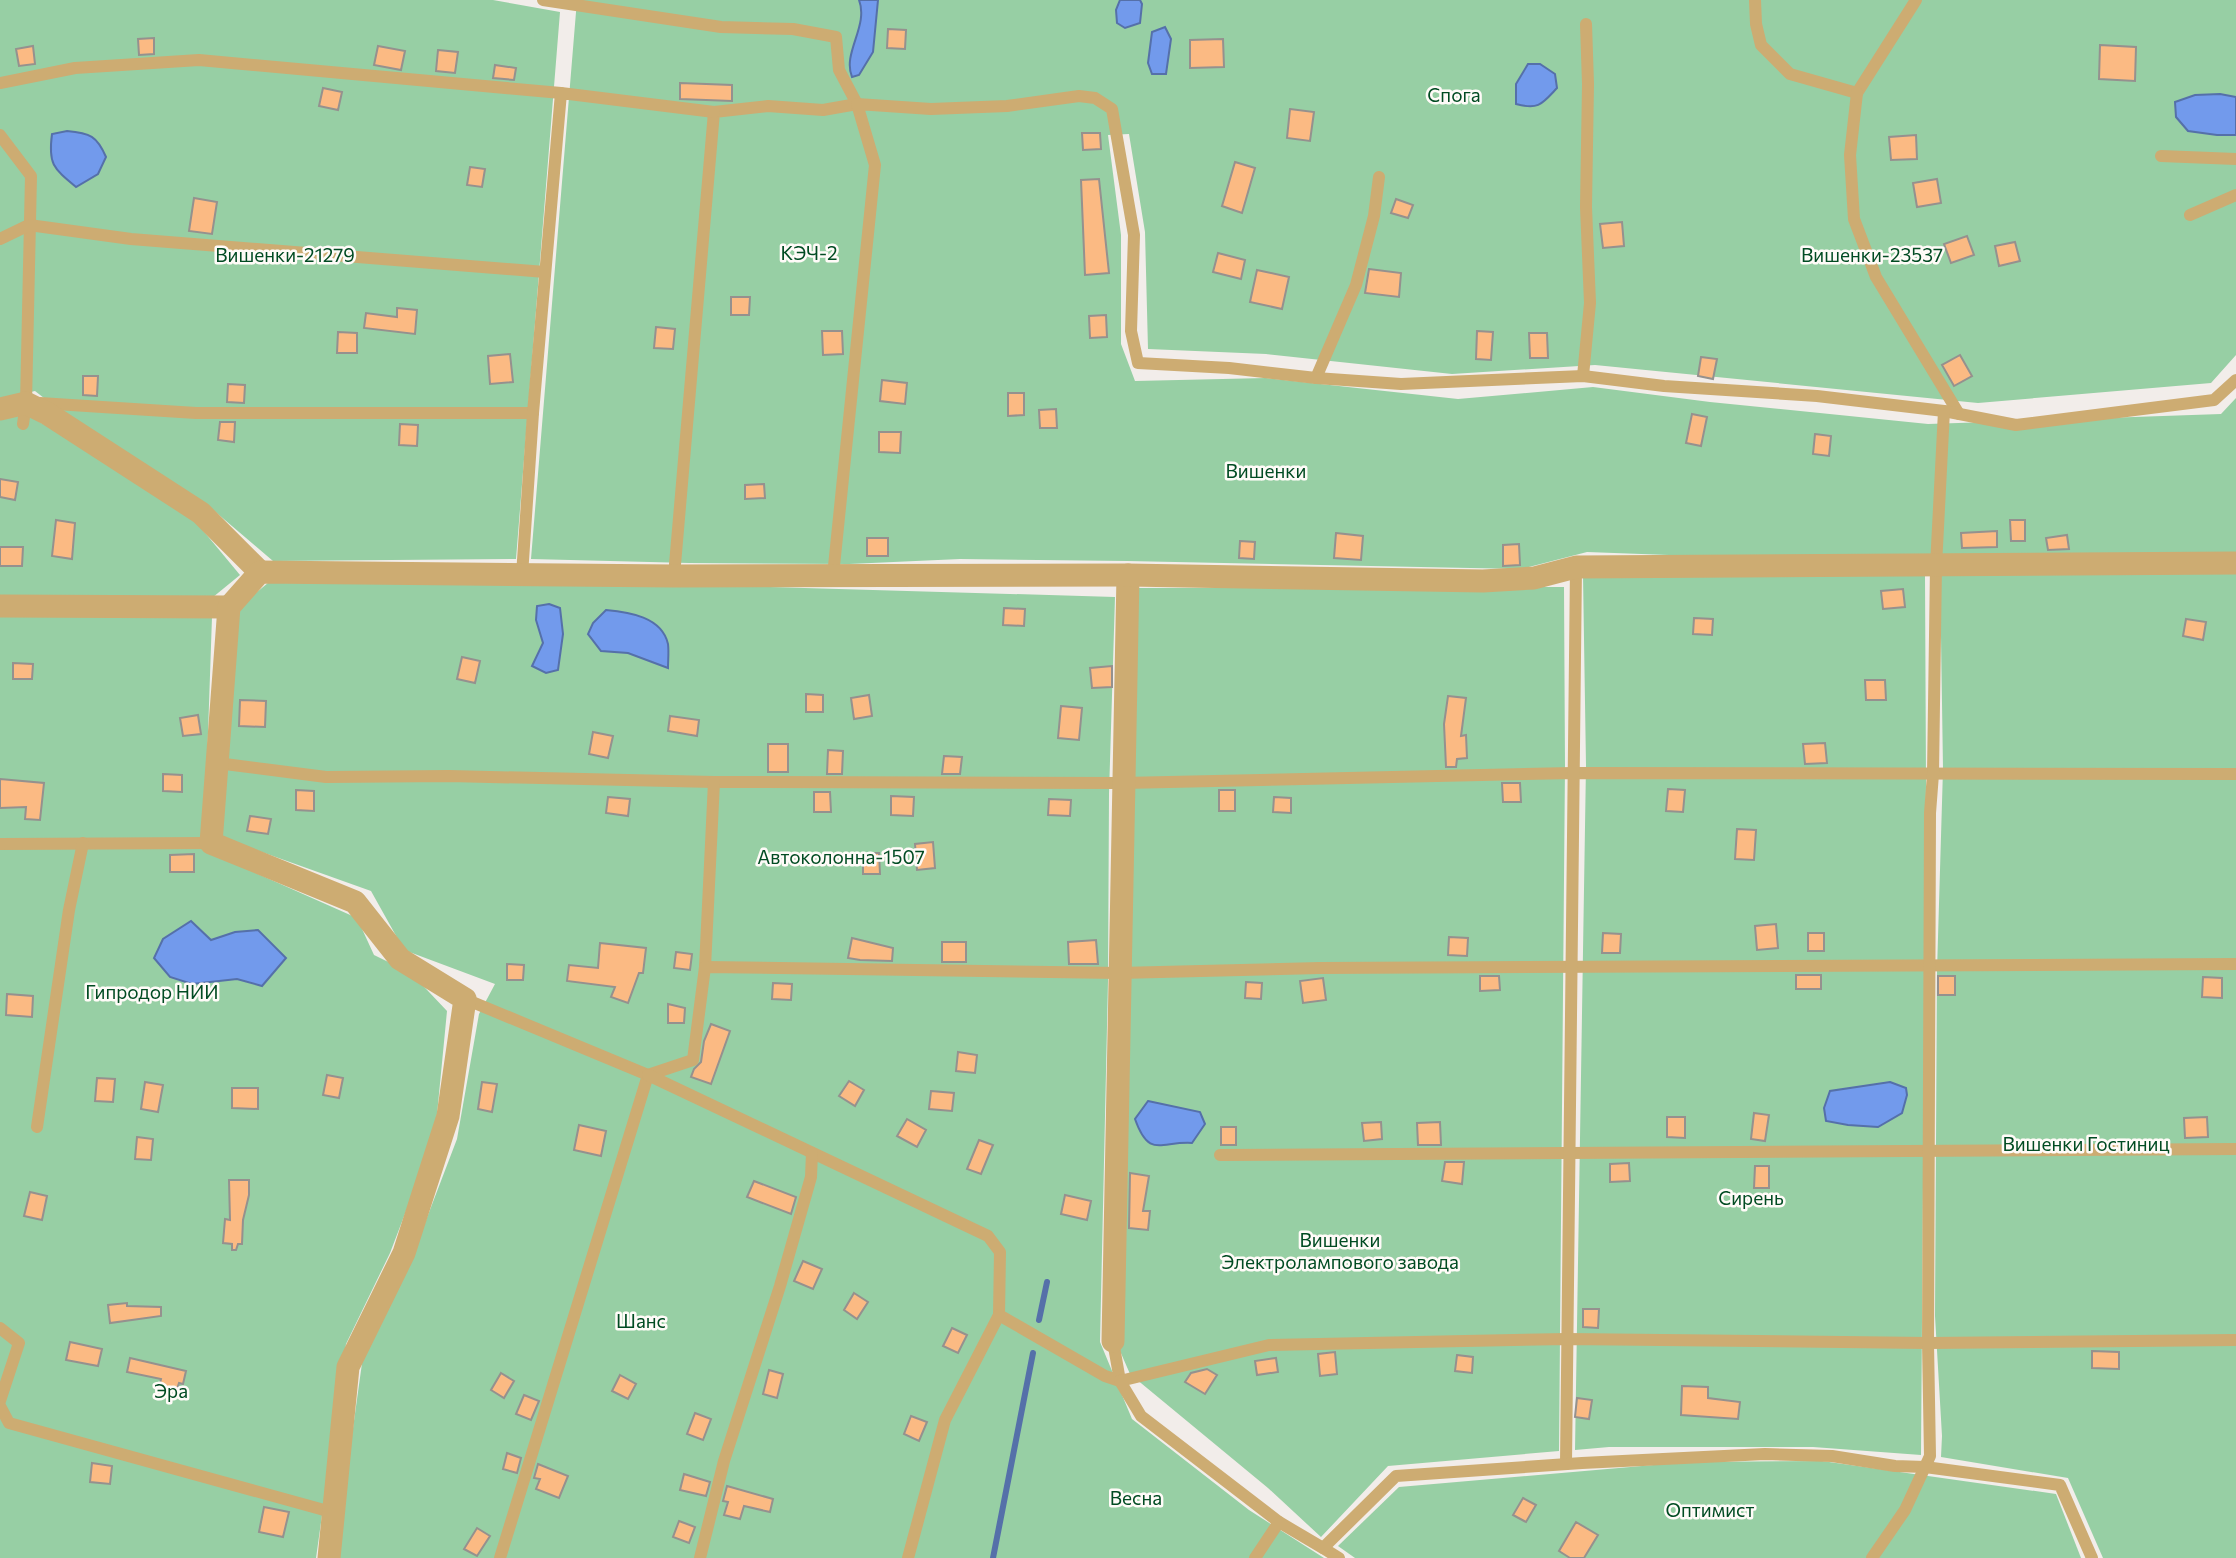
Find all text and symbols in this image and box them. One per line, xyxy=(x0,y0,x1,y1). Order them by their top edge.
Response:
park label: Спога xyxy=(1427,83,1481,106)
park label: КЭЧ-2 xyxy=(780,241,838,264)
park label: Вишенки-21279 xyxy=(215,243,355,266)
park label: Вишенки-23537 xyxy=(1801,243,1943,266)
park label: Вишенки xyxy=(1226,459,1306,482)
park label: Автоколонна-1507 xyxy=(757,845,925,868)
park label: Гипродор НИИ xyxy=(85,980,219,1003)
park label: Вишенки Гостиниц xyxy=(2002,1132,2170,1155)
park label: Сирень xyxy=(1718,1186,1784,1209)
park label: Вишенки Электролампового завода xyxy=(1221,1228,1459,1273)
park label: Шанс xyxy=(616,1309,666,1332)
park label: Эра xyxy=(154,1379,188,1402)
park label: Весна xyxy=(1110,1486,1162,1509)
park label: Оптимист xyxy=(1666,1498,1755,1521)

